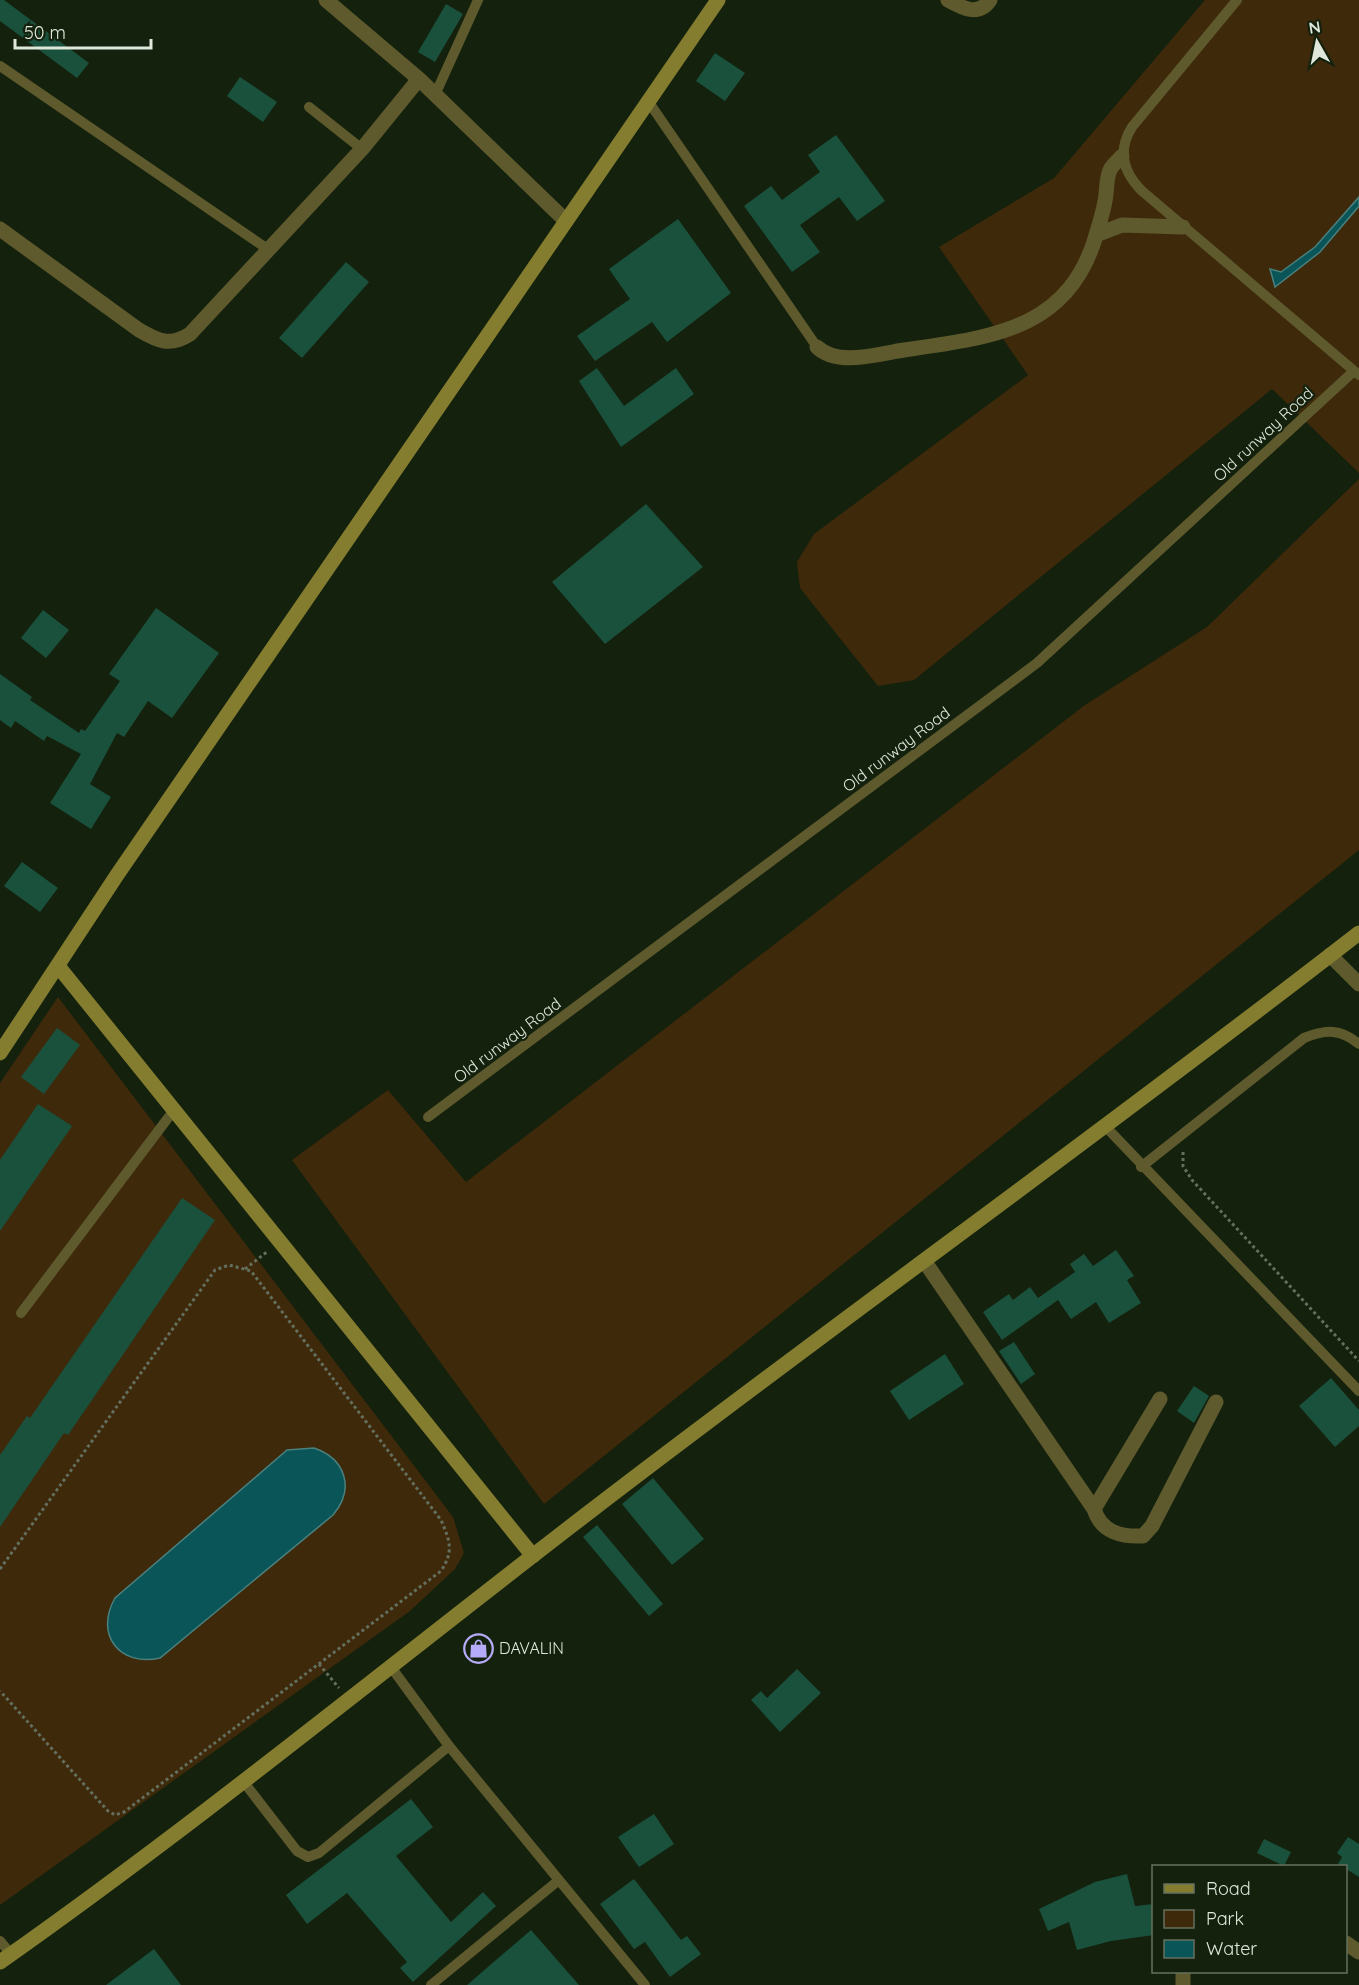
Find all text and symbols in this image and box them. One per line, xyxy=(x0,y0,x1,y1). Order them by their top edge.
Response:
scale bar xyxy=(15,12,152,50)
north arrow xyxy=(1287,12,1347,72)
text: N xyxy=(1307,16,1322,38)
text: 50 m xyxy=(24,21,66,44)
street label: Old runway Road xyxy=(1209,383,1317,485)
street label: Old runway Road xyxy=(838,702,954,796)
street label: Old runway Road xyxy=(449,993,565,1087)
shop icon: DAVALIN xyxy=(462,1632,494,1664)
place label: DAVALIN xyxy=(499,1638,564,1658)
legend xyxy=(1152,1865,1347,1973)
text: Road xyxy=(1206,1877,1251,1900)
text: Park xyxy=(1206,1907,1244,1930)
text: Water xyxy=(1206,1937,1257,1960)

